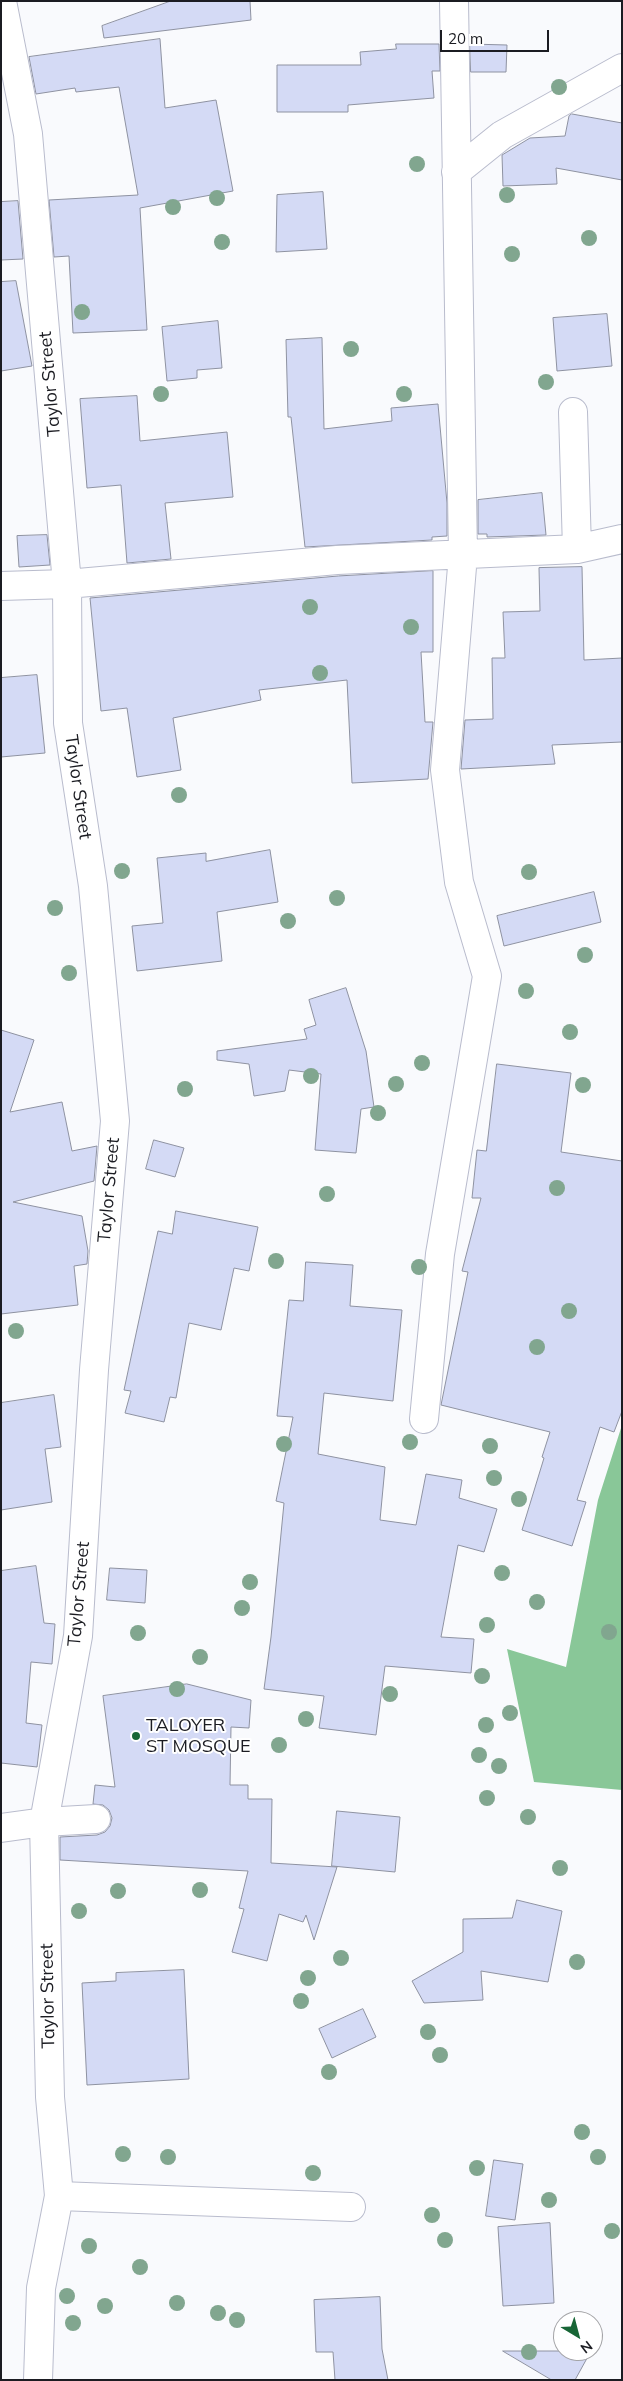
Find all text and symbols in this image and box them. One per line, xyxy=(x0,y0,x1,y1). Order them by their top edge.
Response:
scale bar xyxy=(443,20,552,52)
text: 20 m xyxy=(448,29,483,48)
street label: Taylor Street xyxy=(35,331,65,437)
street label: Taylor Street xyxy=(60,733,96,841)
street label: Taylor Street xyxy=(94,1137,124,1243)
street label: Taylor Street xyxy=(64,1541,94,1647)
place label: TALOYER ST MOSQUE xyxy=(146,1715,251,1758)
marker: TALOYER ST MOSQUE xyxy=(130,1730,142,1742)
street label: Taylor Street xyxy=(36,1943,60,2049)
north arrow xyxy=(553,2311,603,2361)
text: N xyxy=(577,2337,596,2358)

